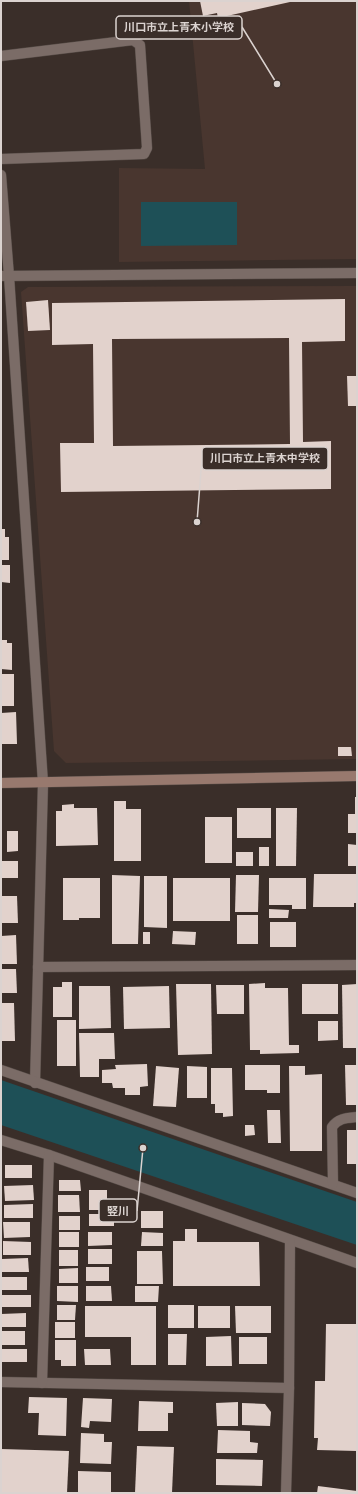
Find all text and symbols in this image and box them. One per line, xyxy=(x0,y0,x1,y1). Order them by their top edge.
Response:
callout: 川口市立上青木小学校 xyxy=(116,16,242,39)
text: 川口市立上青木小学校 xyxy=(124,19,234,35)
callout: 川口市立上青木中学校 xyxy=(202,447,328,470)
text: 川口市立上青木中学校 xyxy=(210,450,320,466)
callout: 竪川 xyxy=(99,1199,137,1222)
text: 竪川 xyxy=(107,1203,129,1219)

